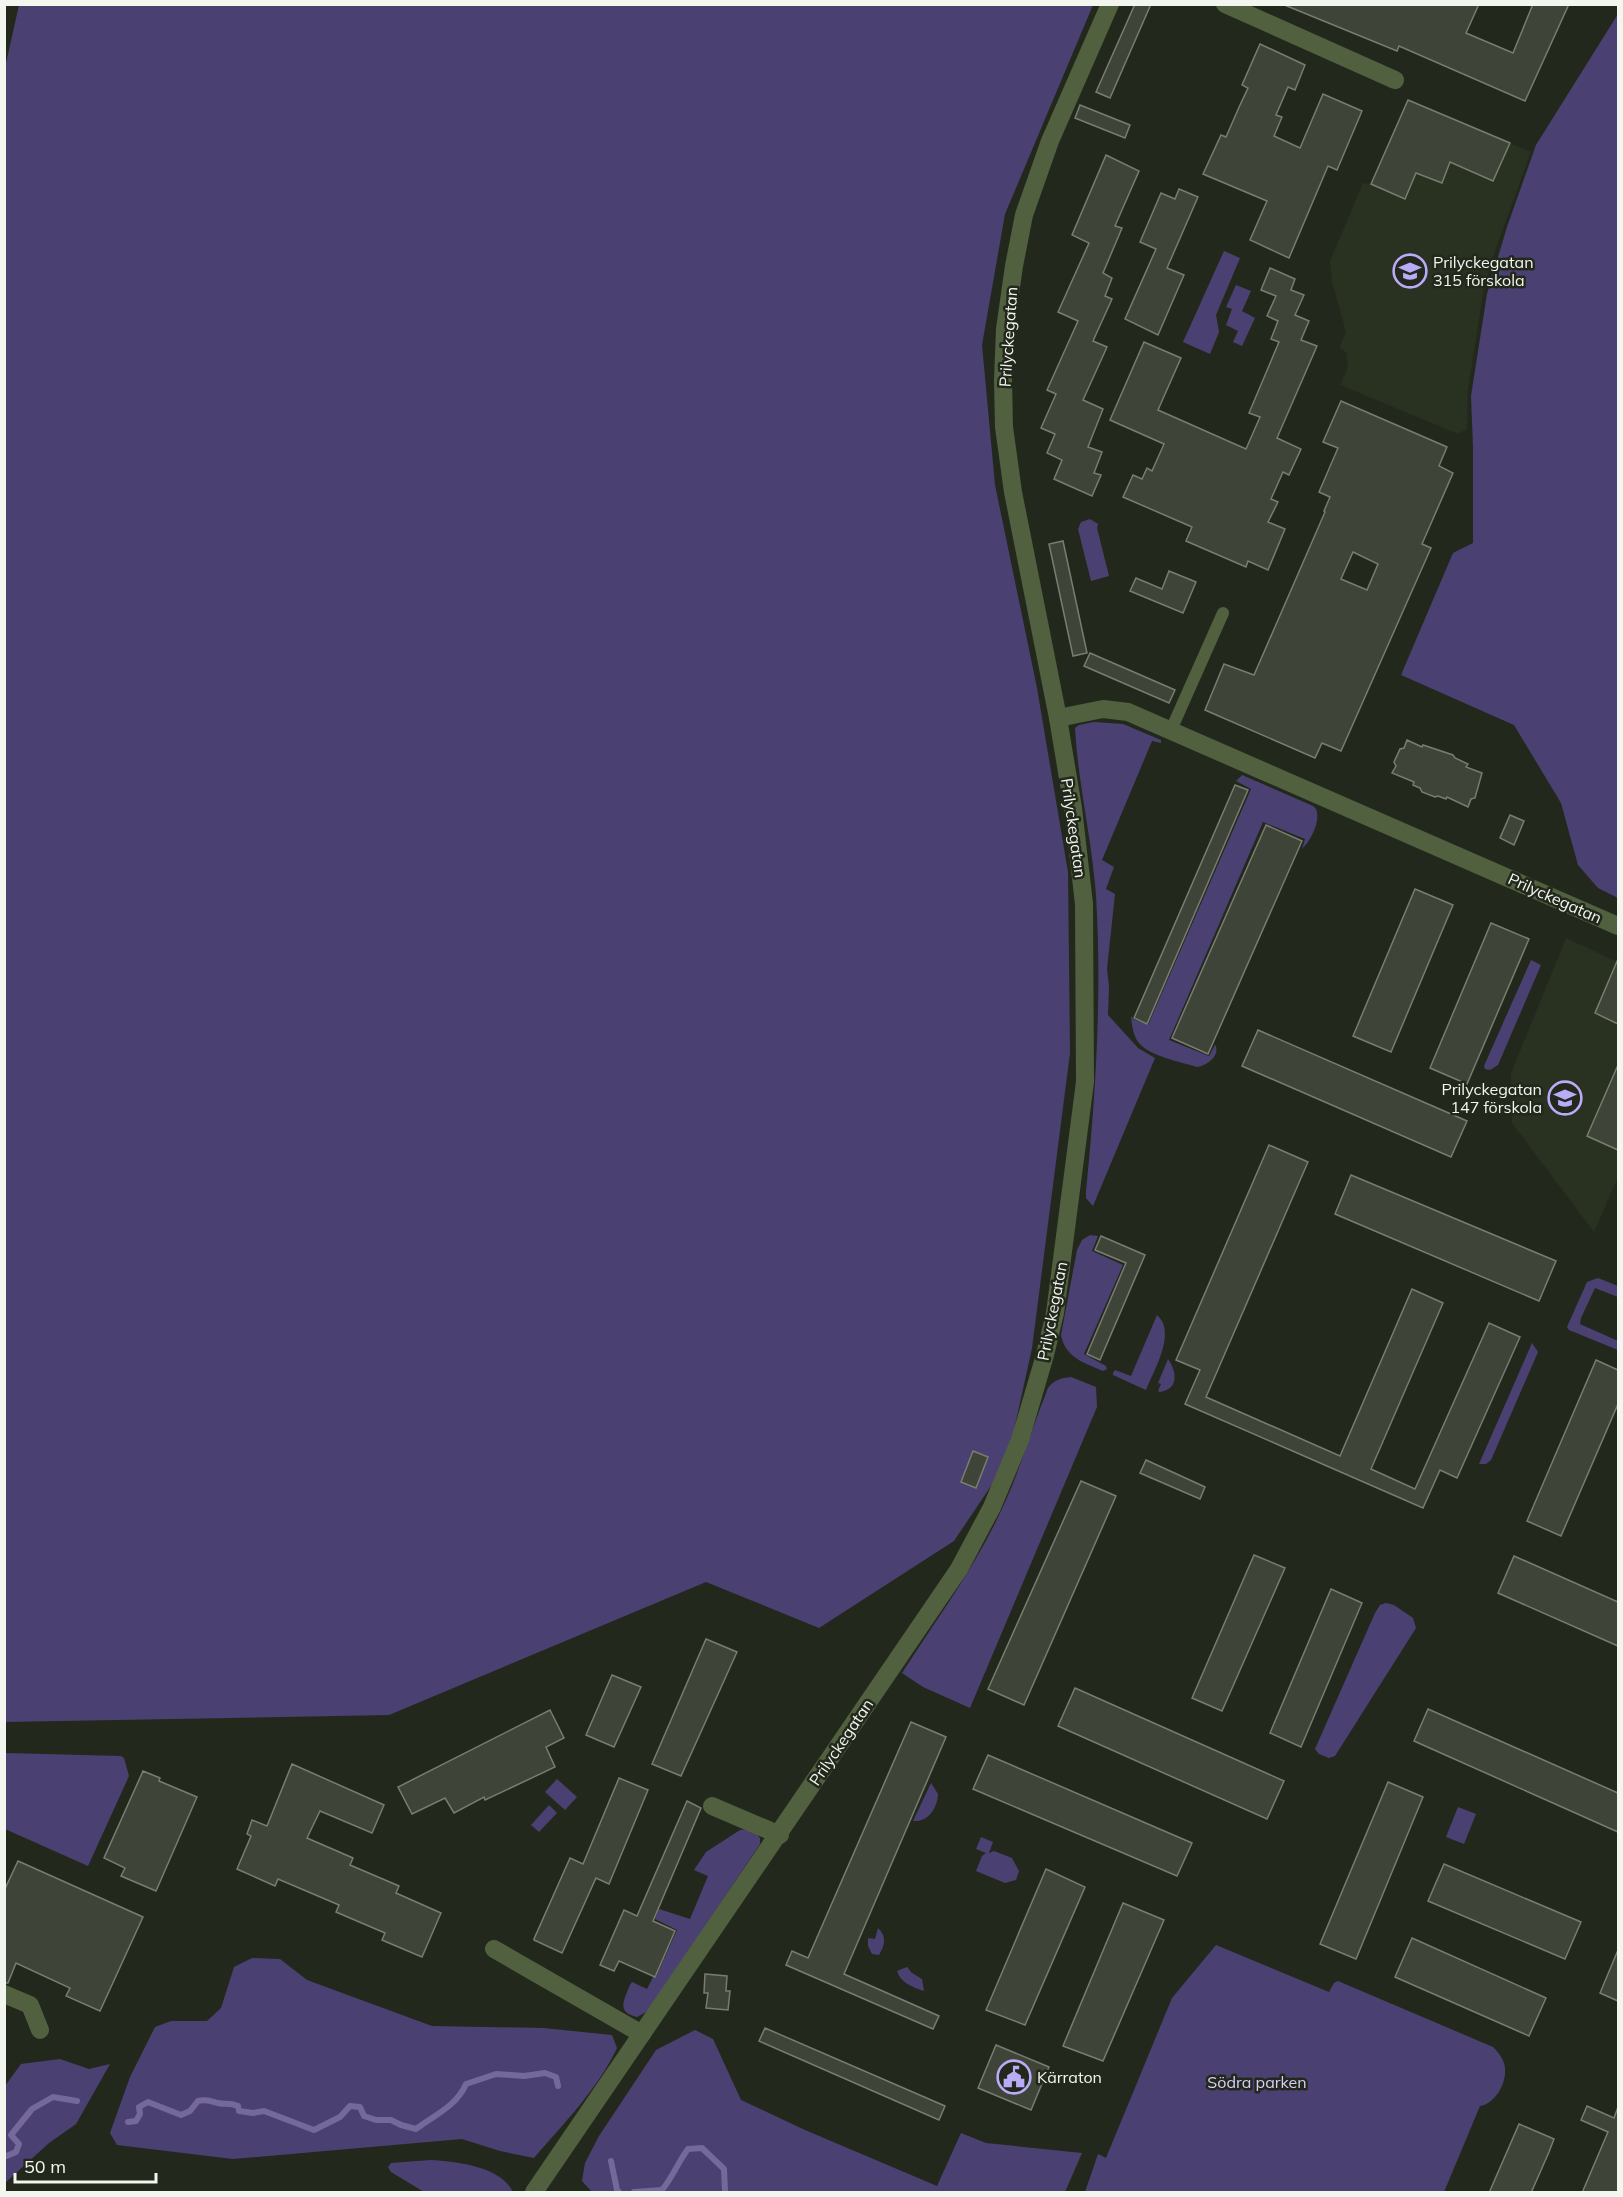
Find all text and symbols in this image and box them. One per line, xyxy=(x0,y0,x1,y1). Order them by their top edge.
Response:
place label: Prilyckegatan 315 förskola xyxy=(1433,252,1534,290)
school or university icon: Prilyckegatan 315 förskola xyxy=(1392,253,1428,289)
street label: Prilyckegatan xyxy=(995,286,1021,388)
street label: Prilyckegatan xyxy=(1057,777,1091,879)
street label: Prilyckegatan xyxy=(1505,868,1605,928)
place label: Prilyckegatan 147 förskola xyxy=(1441,1079,1542,1117)
school or university icon: Prilyckegatan 147 förskola xyxy=(1547,1080,1583,1116)
street label: Prilyckegatan xyxy=(1033,1260,1071,1362)
street label: Prilyckegatan xyxy=(805,1695,877,1789)
public building icon: Kärraton xyxy=(996,2059,1032,2095)
place label: Kärraton xyxy=(1037,2067,1102,2087)
park label: Södra parken xyxy=(1207,2072,1307,2092)
scale bar xyxy=(15,2146,156,2184)
text: 50 m xyxy=(24,2155,66,2178)

